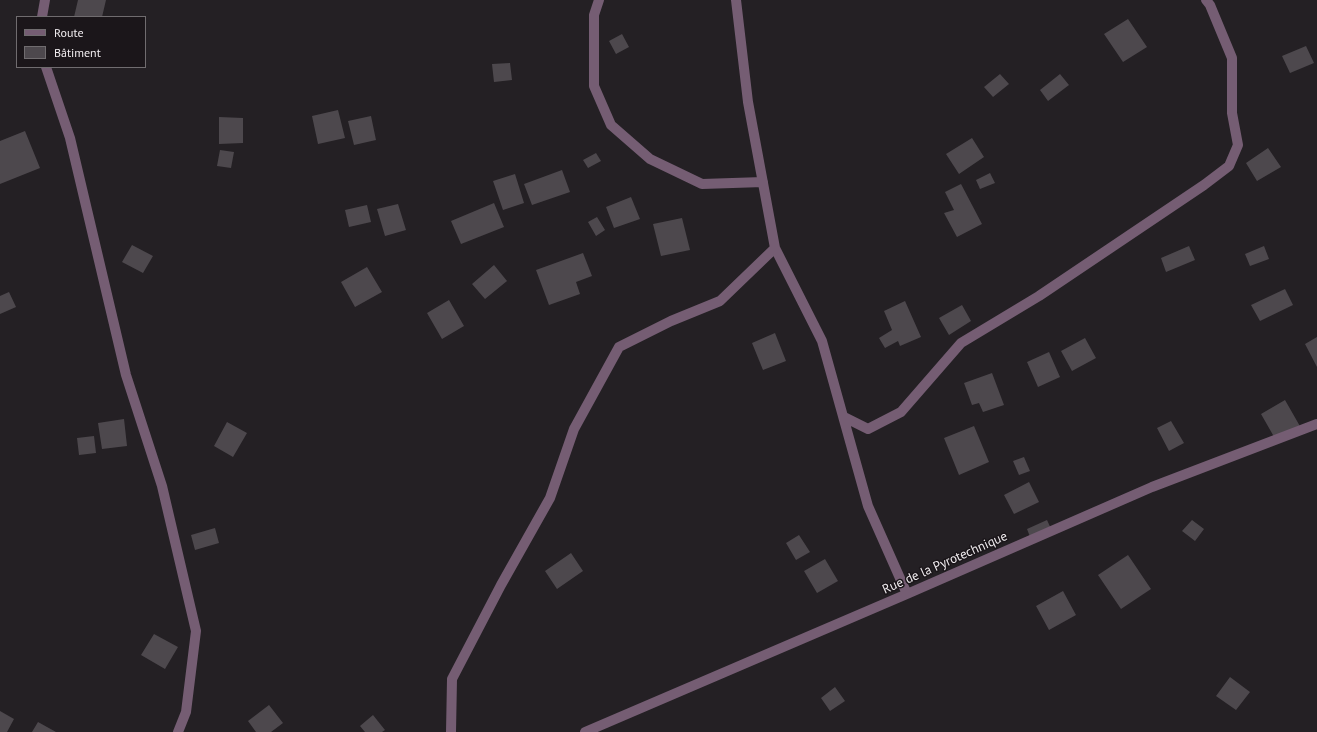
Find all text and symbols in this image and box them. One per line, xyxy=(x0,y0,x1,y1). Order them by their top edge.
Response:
legend xyxy=(16,16,146,68)
text: Route xyxy=(54,25,84,40)
text: Bâtiment xyxy=(54,45,101,60)
street label: Rue de la Pyrotechnique xyxy=(880,528,1010,598)

